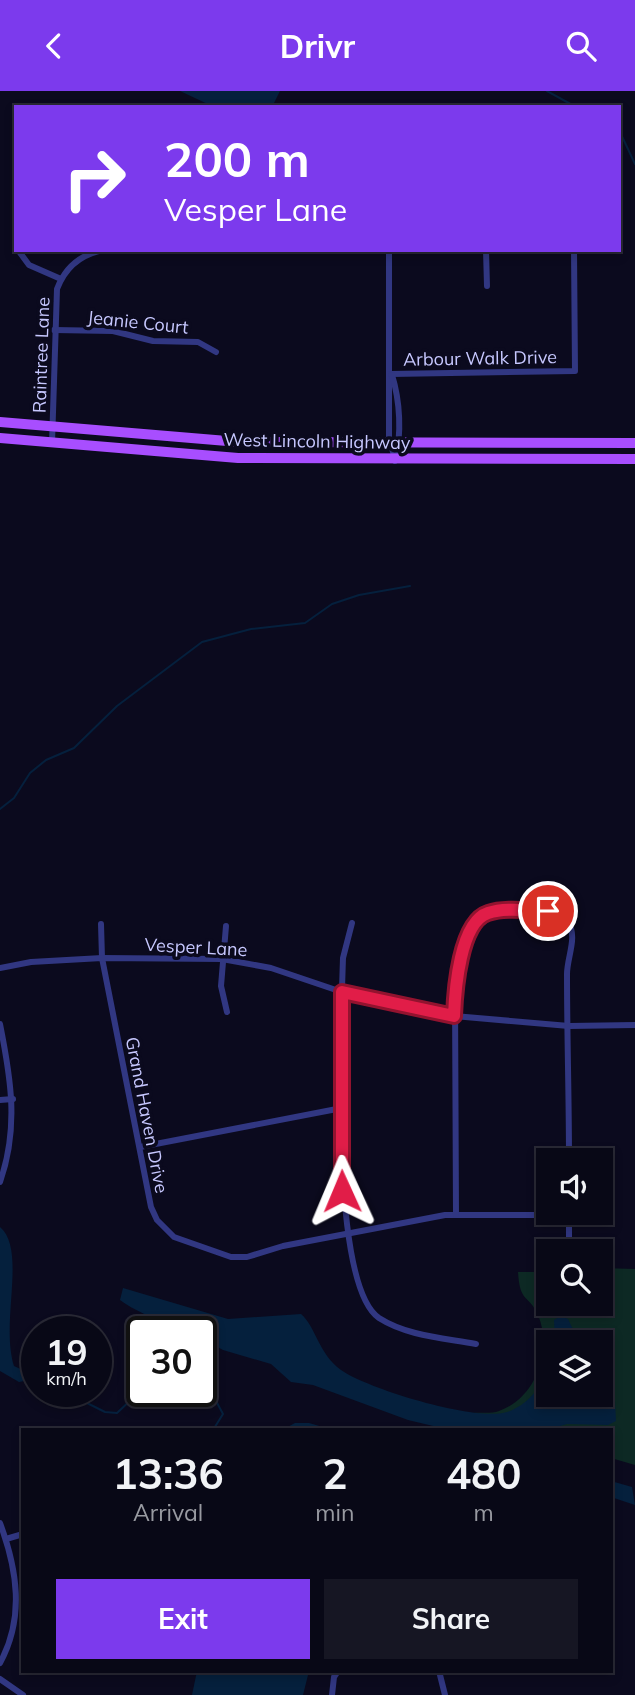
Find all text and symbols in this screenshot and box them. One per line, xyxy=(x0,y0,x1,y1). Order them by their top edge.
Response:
text: Drivr xyxy=(280,26,355,66)
icon: back xyxy=(35,27,73,65)
icon: search xyxy=(562,27,600,65)
text: 200 m xyxy=(164,128,310,189)
icon: right xyxy=(49,133,140,224)
text: Vesper Lane xyxy=(164,189,347,229)
street label: Raintree Lane xyxy=(27,297,55,413)
street label: Jeanie Court xyxy=(86,305,190,339)
street label: Arbour Walk Drive xyxy=(403,345,557,371)
street label: West Lincoln Highway xyxy=(223,428,411,454)
pin xyxy=(518,881,578,941)
icon: arrive xyxy=(529,892,567,930)
street label: Vesper Lane xyxy=(144,933,248,961)
street label: Grand Haven Drive xyxy=(121,1035,173,1195)
map controls xyxy=(536,1148,613,1407)
button: sound xyxy=(536,1148,613,1225)
position arrow xyxy=(305,1154,379,1228)
button: search xyxy=(536,1239,613,1316)
speed limit sign: 30 xyxy=(126,1316,217,1407)
text: 19 xyxy=(45,1330,88,1374)
button: layers xyxy=(536,1330,613,1407)
text: km/h xyxy=(46,1367,87,1390)
text: 13:36 xyxy=(113,1447,224,1500)
text: 2 xyxy=(322,1447,347,1500)
text: 480 xyxy=(446,1447,521,1500)
text: Arrival xyxy=(133,1498,203,1527)
text: min xyxy=(315,1498,354,1527)
text: m xyxy=(474,1498,494,1527)
button: Exit xyxy=(56,1579,310,1659)
button: Share xyxy=(324,1579,578,1659)

